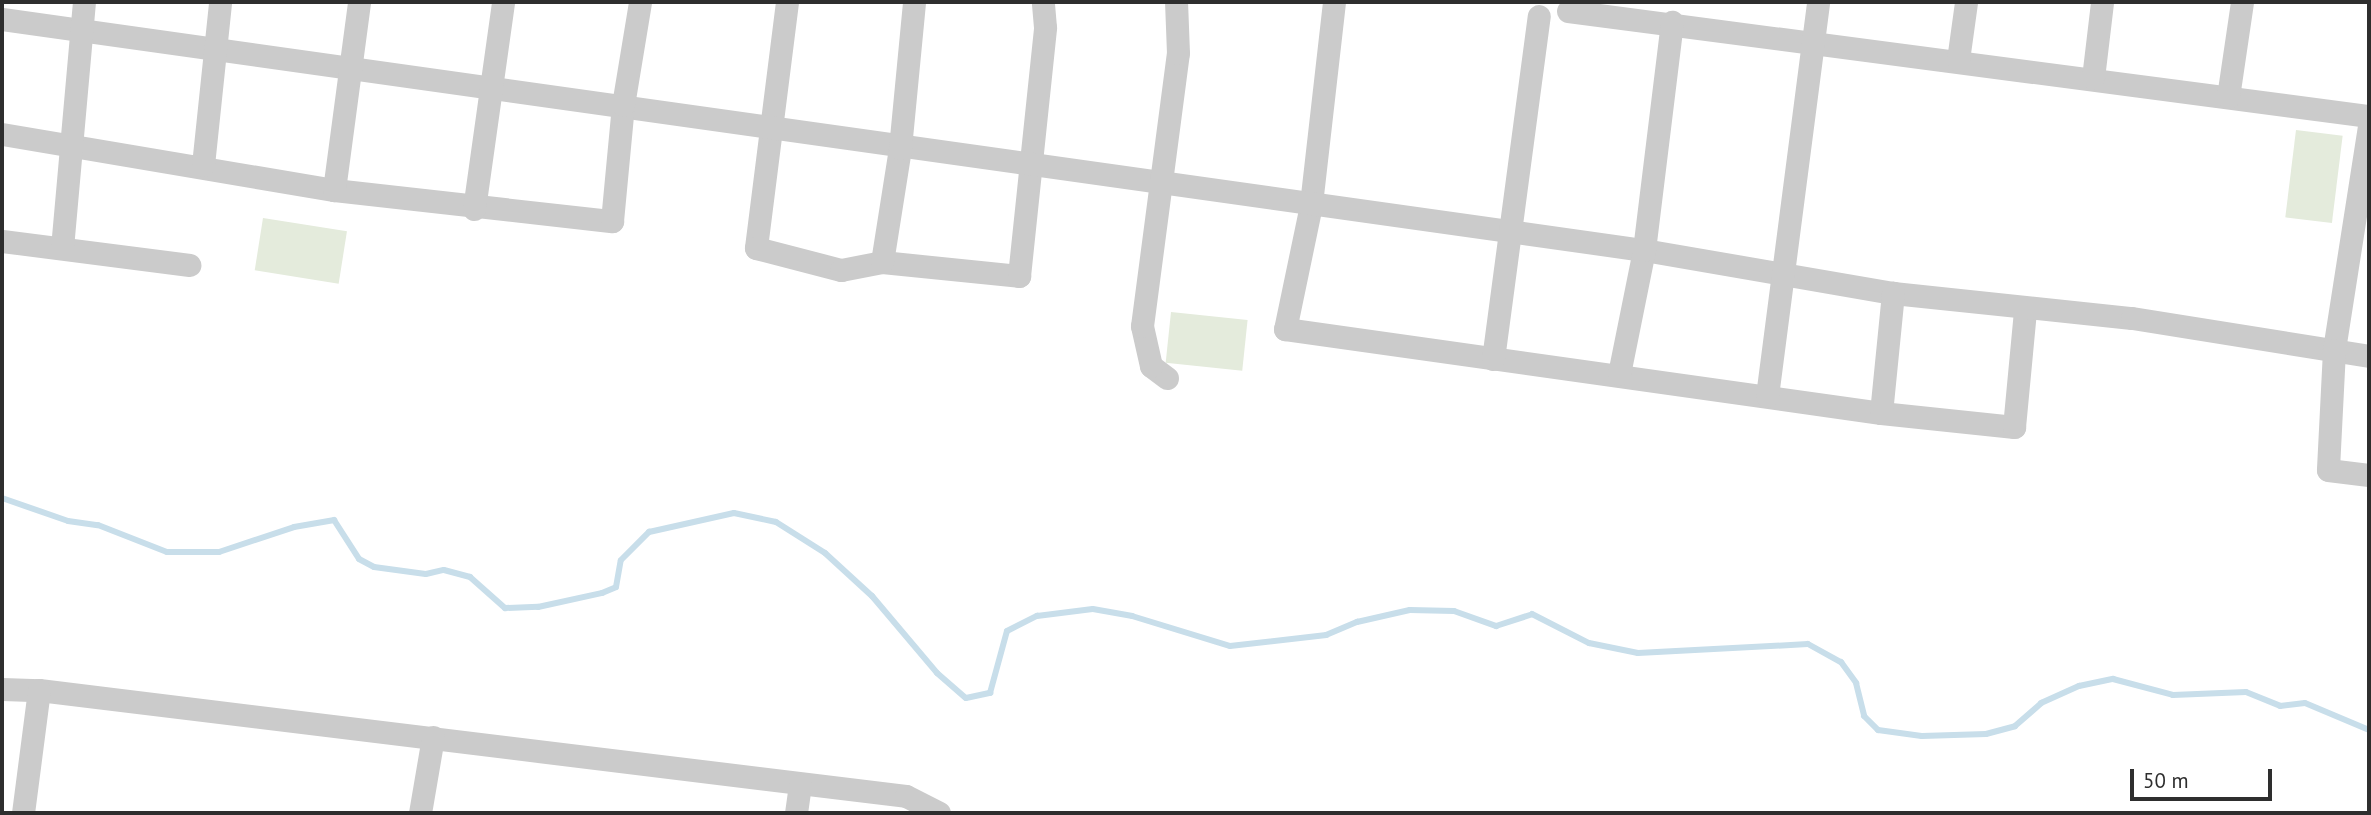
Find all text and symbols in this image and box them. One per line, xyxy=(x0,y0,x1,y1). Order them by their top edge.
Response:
scale bar xyxy=(2133,756,2275,800)
text: 50 m xyxy=(2143,767,2189,794)

